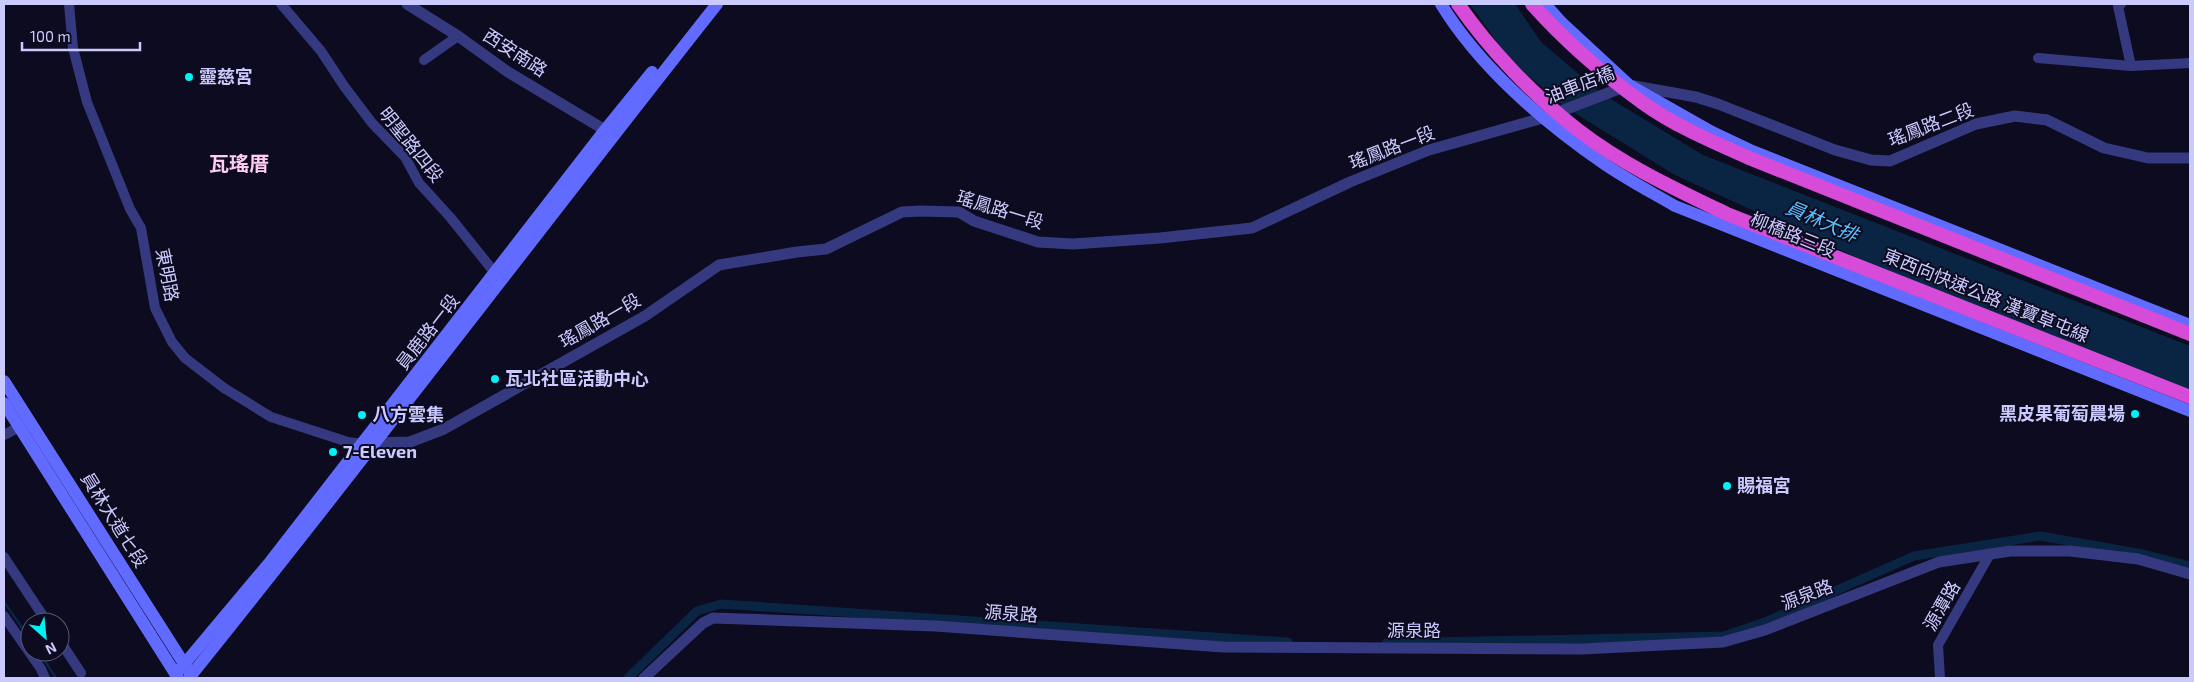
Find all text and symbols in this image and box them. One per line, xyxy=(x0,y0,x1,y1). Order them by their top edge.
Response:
scale bar xyxy=(22,20,140,52)
street label: 西安南路 xyxy=(479,23,552,81)
text: 100 m xyxy=(30,27,71,45)
street label: 油車店橋 xyxy=(1542,61,1617,107)
place label: 靈慈宮 xyxy=(199,65,253,87)
marker: 靈慈宮 xyxy=(183,71,195,83)
street label: 瑤鳳路二段 xyxy=(1885,98,1977,150)
street label: 明聖路四段 xyxy=(375,102,449,186)
street label: 瑤鳳路一段 xyxy=(1346,121,1438,173)
district label: 瓦瑤厝 xyxy=(209,151,269,175)
street label: 瑤鳳路一段 xyxy=(954,185,1047,233)
water label: 員林大排 xyxy=(1783,195,1864,247)
street label: 柳橋路三段 xyxy=(1748,207,1839,261)
street label: 東西向快速公路 漢寶草屯線 xyxy=(1880,244,2092,346)
street label: 東明路 xyxy=(152,246,184,303)
street label: 瑤鳳路一段 xyxy=(555,288,644,352)
street label: 員鹿路一段 xyxy=(391,289,464,374)
place label: 瓦北社區活動中心 xyxy=(505,367,649,389)
marker: 瓦北社區活動中心 xyxy=(489,373,501,385)
place label: 黑皮果葡萄農場 xyxy=(1999,402,2125,424)
place label: 八方雲集 xyxy=(372,403,444,425)
marker: 黑皮果葡萄農場 xyxy=(2129,408,2141,420)
marker: 八方雲集 xyxy=(356,409,368,421)
place label: 7-Eleven xyxy=(343,440,417,462)
marker: 7-Eleven xyxy=(327,446,339,458)
street label: 員林大道七段 xyxy=(77,468,153,571)
place label: 賜福宮 xyxy=(1737,474,1791,496)
marker: 賜福宮 xyxy=(1721,480,1733,492)
street label: 源泉路 xyxy=(1777,574,1836,614)
street label: 源潭路 xyxy=(1918,577,1964,634)
street label: 源泉路 xyxy=(983,600,1039,626)
north arrow xyxy=(20,612,70,662)
street label: 源泉路 xyxy=(1387,619,1441,641)
text: N xyxy=(43,639,59,659)

